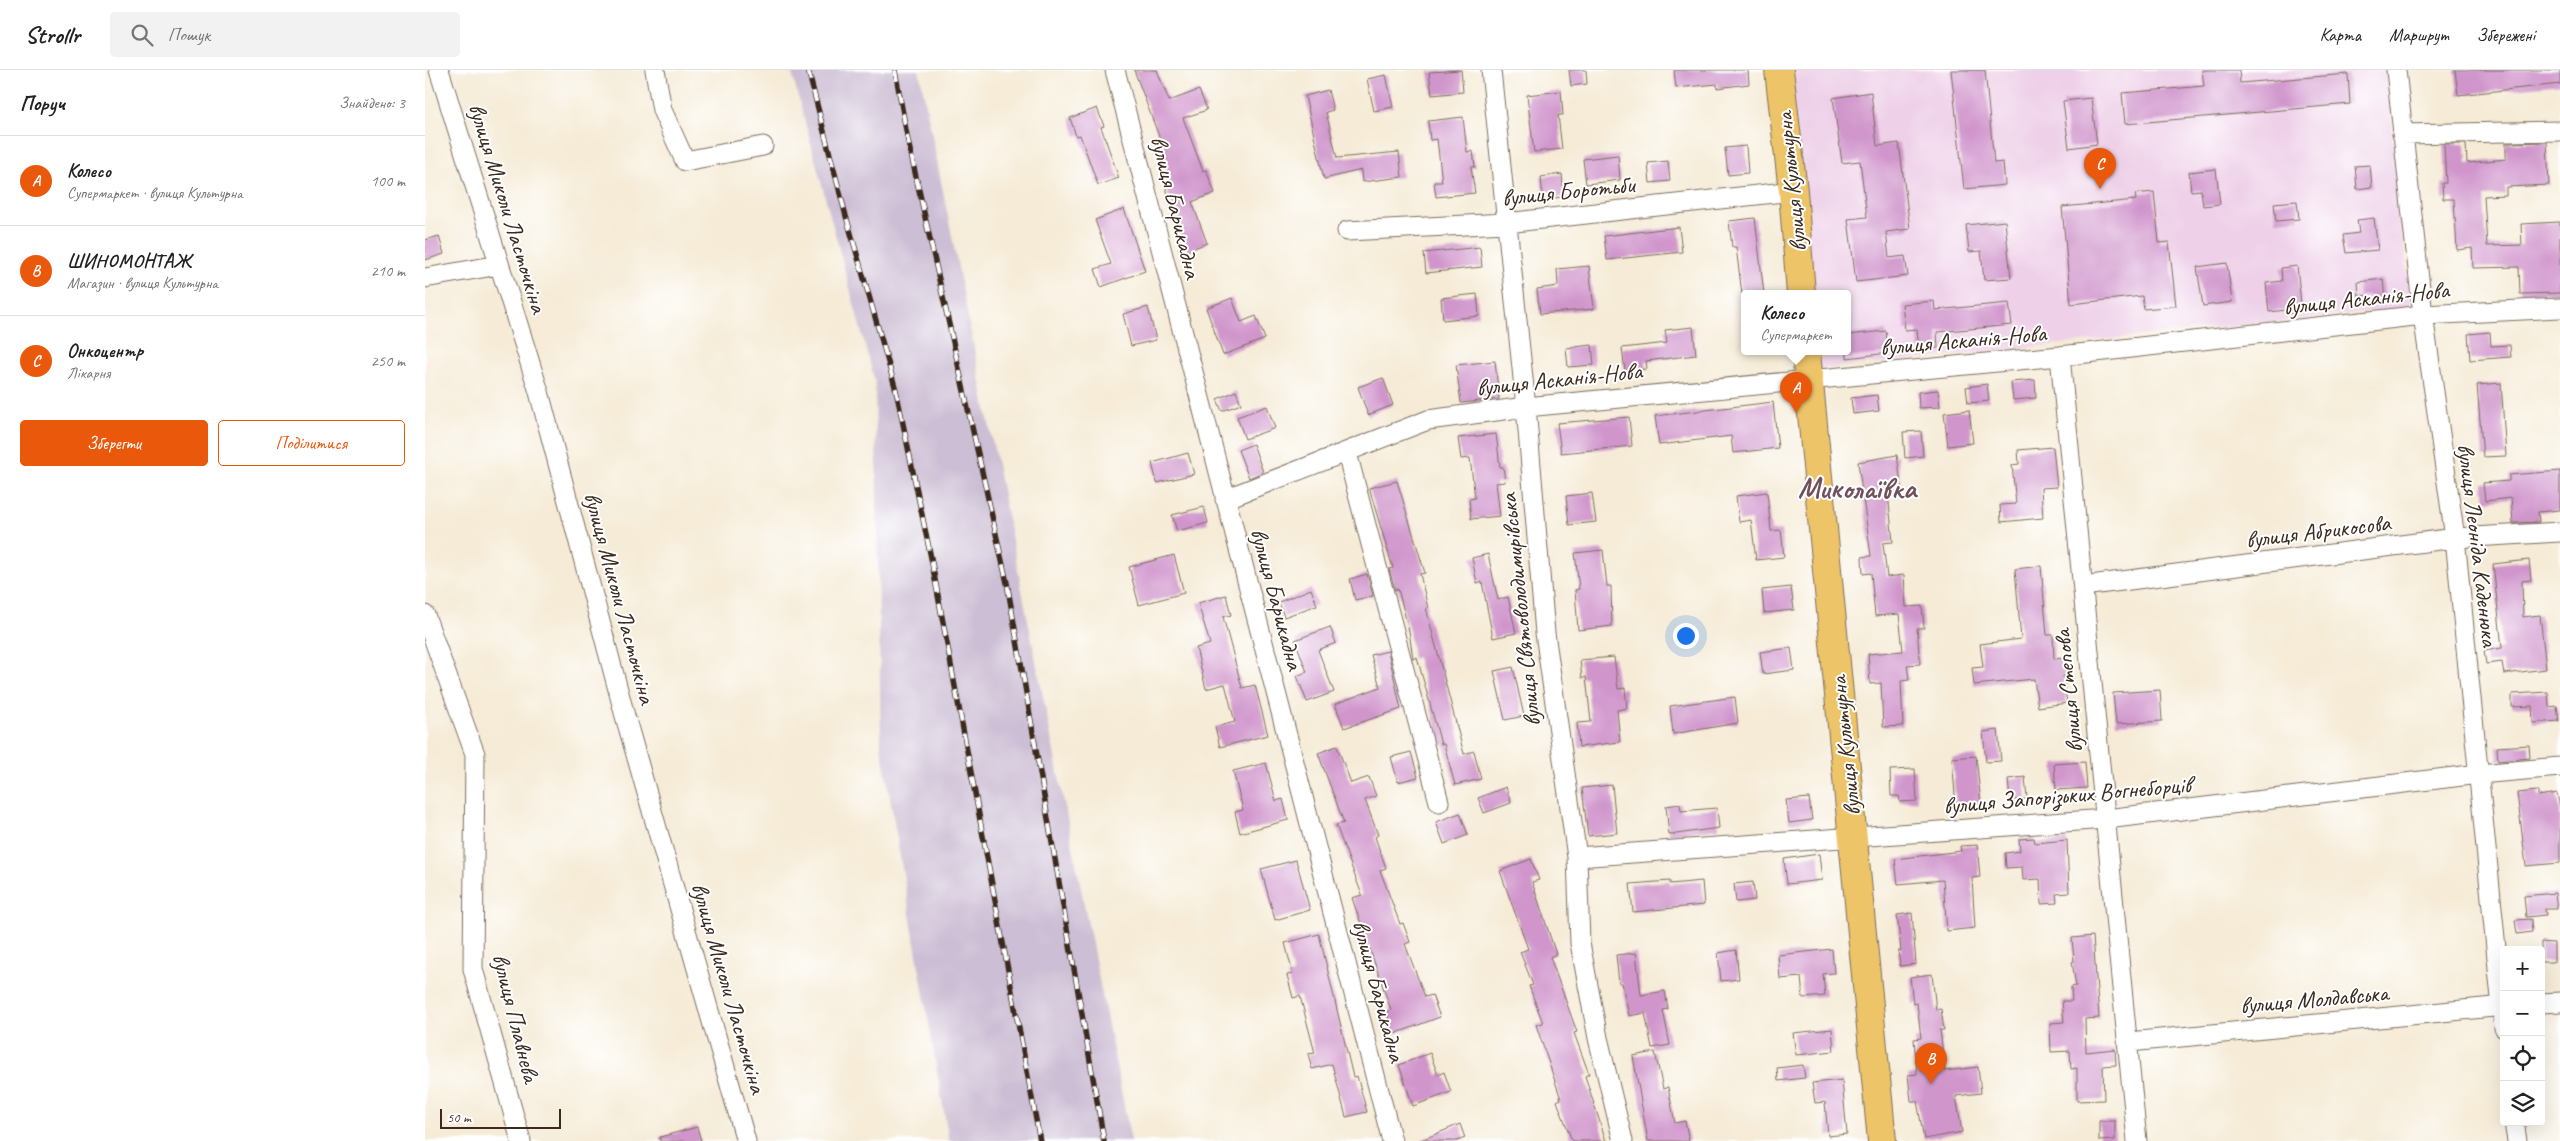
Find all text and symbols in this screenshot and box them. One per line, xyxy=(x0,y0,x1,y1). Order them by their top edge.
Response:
search box xyxy=(110,12,460,57)
text: Strollr xyxy=(25,20,80,50)
icon: search xyxy=(128,21,156,49)
text: Пошук xyxy=(168,23,210,47)
text: Карта xyxy=(2320,24,2361,46)
text: Маршрут xyxy=(2389,24,2448,46)
text: Збережені xyxy=(2476,24,2535,46)
text: Поруч xyxy=(20,90,65,116)
text: Знайдено: 3 xyxy=(339,93,405,113)
street label: вулиця Миколи Ласточкіна xyxy=(462,99,555,318)
street label: вулиця Культурна xyxy=(1769,109,1813,253)
street label: вулиця Барикадна xyxy=(1144,133,1209,283)
pin: C xyxy=(2084,148,2116,189)
text: Колесо xyxy=(67,159,111,183)
street label: вулиця Боротьби xyxy=(1500,169,1638,213)
text: A xyxy=(32,171,40,191)
text: 100 m xyxy=(371,171,405,191)
text: Супермаркет · вулиця Культурна xyxy=(67,183,243,203)
text: ШИНОМОНТАЖ xyxy=(67,249,192,273)
text: B xyxy=(32,261,40,281)
text: 210 m xyxy=(371,261,405,281)
text: Магазин · вулиця Культурна xyxy=(67,273,218,293)
street label: вулиця Асканія-Нова xyxy=(2282,274,2452,322)
popup xyxy=(1741,290,1851,355)
text: Колесо xyxy=(1760,301,1804,325)
street label: вулиця Асканія-Нова xyxy=(1879,318,2049,362)
text: Супермаркет xyxy=(1760,325,1832,345)
text: Онкоцентр xyxy=(67,339,143,363)
text: C xyxy=(32,351,40,371)
text: 250 m xyxy=(371,351,405,371)
street label: вулиця Асканія-Нова xyxy=(1475,355,1645,403)
text: Лікарня xyxy=(67,363,110,383)
pin: A xyxy=(1780,372,1812,413)
button: Зберегти xyxy=(20,420,208,466)
button: Поділитися xyxy=(218,420,405,466)
street label: вулиця Леоніда Каденюка xyxy=(2451,442,2505,650)
district label: Миколаївка xyxy=(1798,470,1918,507)
street label: вулиця Миколи Ласточкіна xyxy=(577,489,663,709)
street label: вулиця Святоволодимирівська xyxy=(1493,490,1547,728)
street label: вулиця Абрикосова xyxy=(2244,507,2394,555)
street label: вулиця Барикадна xyxy=(1244,525,1311,675)
your location xyxy=(1673,623,1699,649)
street label: вулиця Степова xyxy=(2046,626,2089,754)
street label: вулиця Культурна xyxy=(1823,673,1867,817)
street label: вулиця Запорізьких Вогнеборців xyxy=(1942,769,2198,822)
street label: вулиця Миколи Ласточкіна xyxy=(685,879,774,1098)
street label: вулиця Барикадна xyxy=(1346,917,1413,1067)
map controls xyxy=(2500,946,2545,1126)
button: + xyxy=(2500,946,2545,991)
street label: вулиця Плавнева xyxy=(485,950,547,1088)
street label: вулиця Молдавська xyxy=(2239,977,2391,1020)
button: − xyxy=(2500,991,2545,1036)
button: locate xyxy=(2500,1036,2545,1081)
pin: B xyxy=(1915,1043,1947,1084)
button: layers xyxy=(2500,1081,2545,1126)
scale bar xyxy=(440,1106,561,1129)
text: 50 m xyxy=(447,1109,471,1126)

